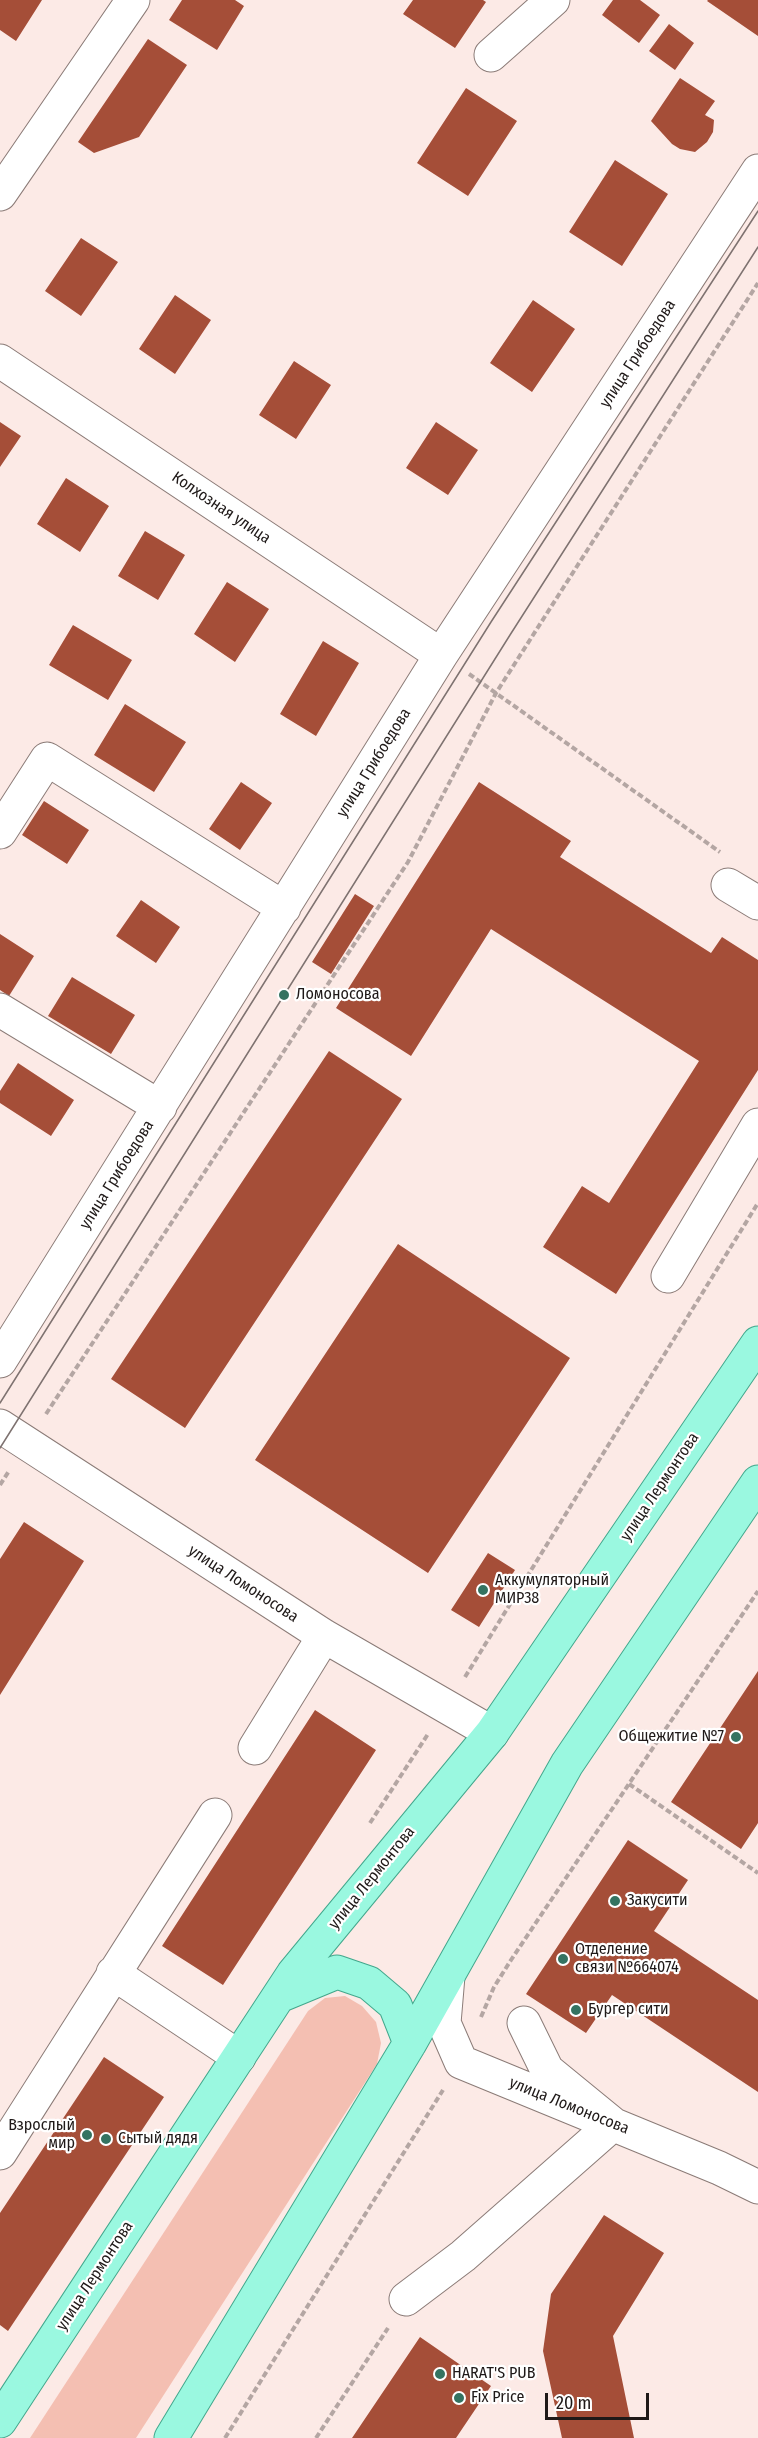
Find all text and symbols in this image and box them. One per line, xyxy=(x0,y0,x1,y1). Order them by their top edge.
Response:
street label: улица Грибоедова xyxy=(596,296,680,412)
street label: Колхозная улица xyxy=(168,468,274,548)
street label: улица Грибоедова xyxy=(333,705,415,821)
place label: Ломоносова xyxy=(296,985,380,1005)
marker: Ломоносова xyxy=(277,988,291,1002)
street label: улица Грибоедова xyxy=(76,1117,158,1233)
street label: улица Лермонтова xyxy=(617,1429,703,1545)
street label: улица Ломоносова xyxy=(184,1541,302,1627)
place label: Аккумуляторный МИР38 xyxy=(495,1571,609,1609)
marker: Аккумуляторный МИР38 xyxy=(476,1583,490,1597)
place label: Общежитие №7 xyxy=(619,1727,724,1747)
marker: Общежитие №7 xyxy=(729,1730,743,1744)
street label: улица Лермонтова xyxy=(325,1823,419,1933)
place label: Закусити xyxy=(627,1891,688,1911)
marker: Закусити xyxy=(608,1894,622,1908)
place label: Отделение связи №664074 xyxy=(575,1940,679,1978)
marker: Отделение связи №664074 xyxy=(556,1952,570,1966)
place label: Бургер сити xyxy=(588,2000,668,2020)
marker: Бургер сити xyxy=(569,2003,583,2017)
street label: улица Ломоносова xyxy=(506,2073,632,2139)
place label: Взрослый мир xyxy=(8,2116,75,2154)
marker: Взрослый мир xyxy=(80,2128,94,2142)
place label: Сытый дядя xyxy=(118,2129,198,2149)
marker: Сытый дядя xyxy=(99,2132,113,2146)
street label: улица Лермонтова xyxy=(52,2218,138,2334)
place label: HARAT'S PUB xyxy=(452,2364,535,2384)
marker: HARAT'S PUB xyxy=(433,2367,447,2381)
scale bar xyxy=(548,2381,652,2419)
place label: Fix Price xyxy=(471,2388,524,2408)
marker: Fix Price xyxy=(452,2391,466,2405)
text: 20 m xyxy=(556,2392,591,2414)

